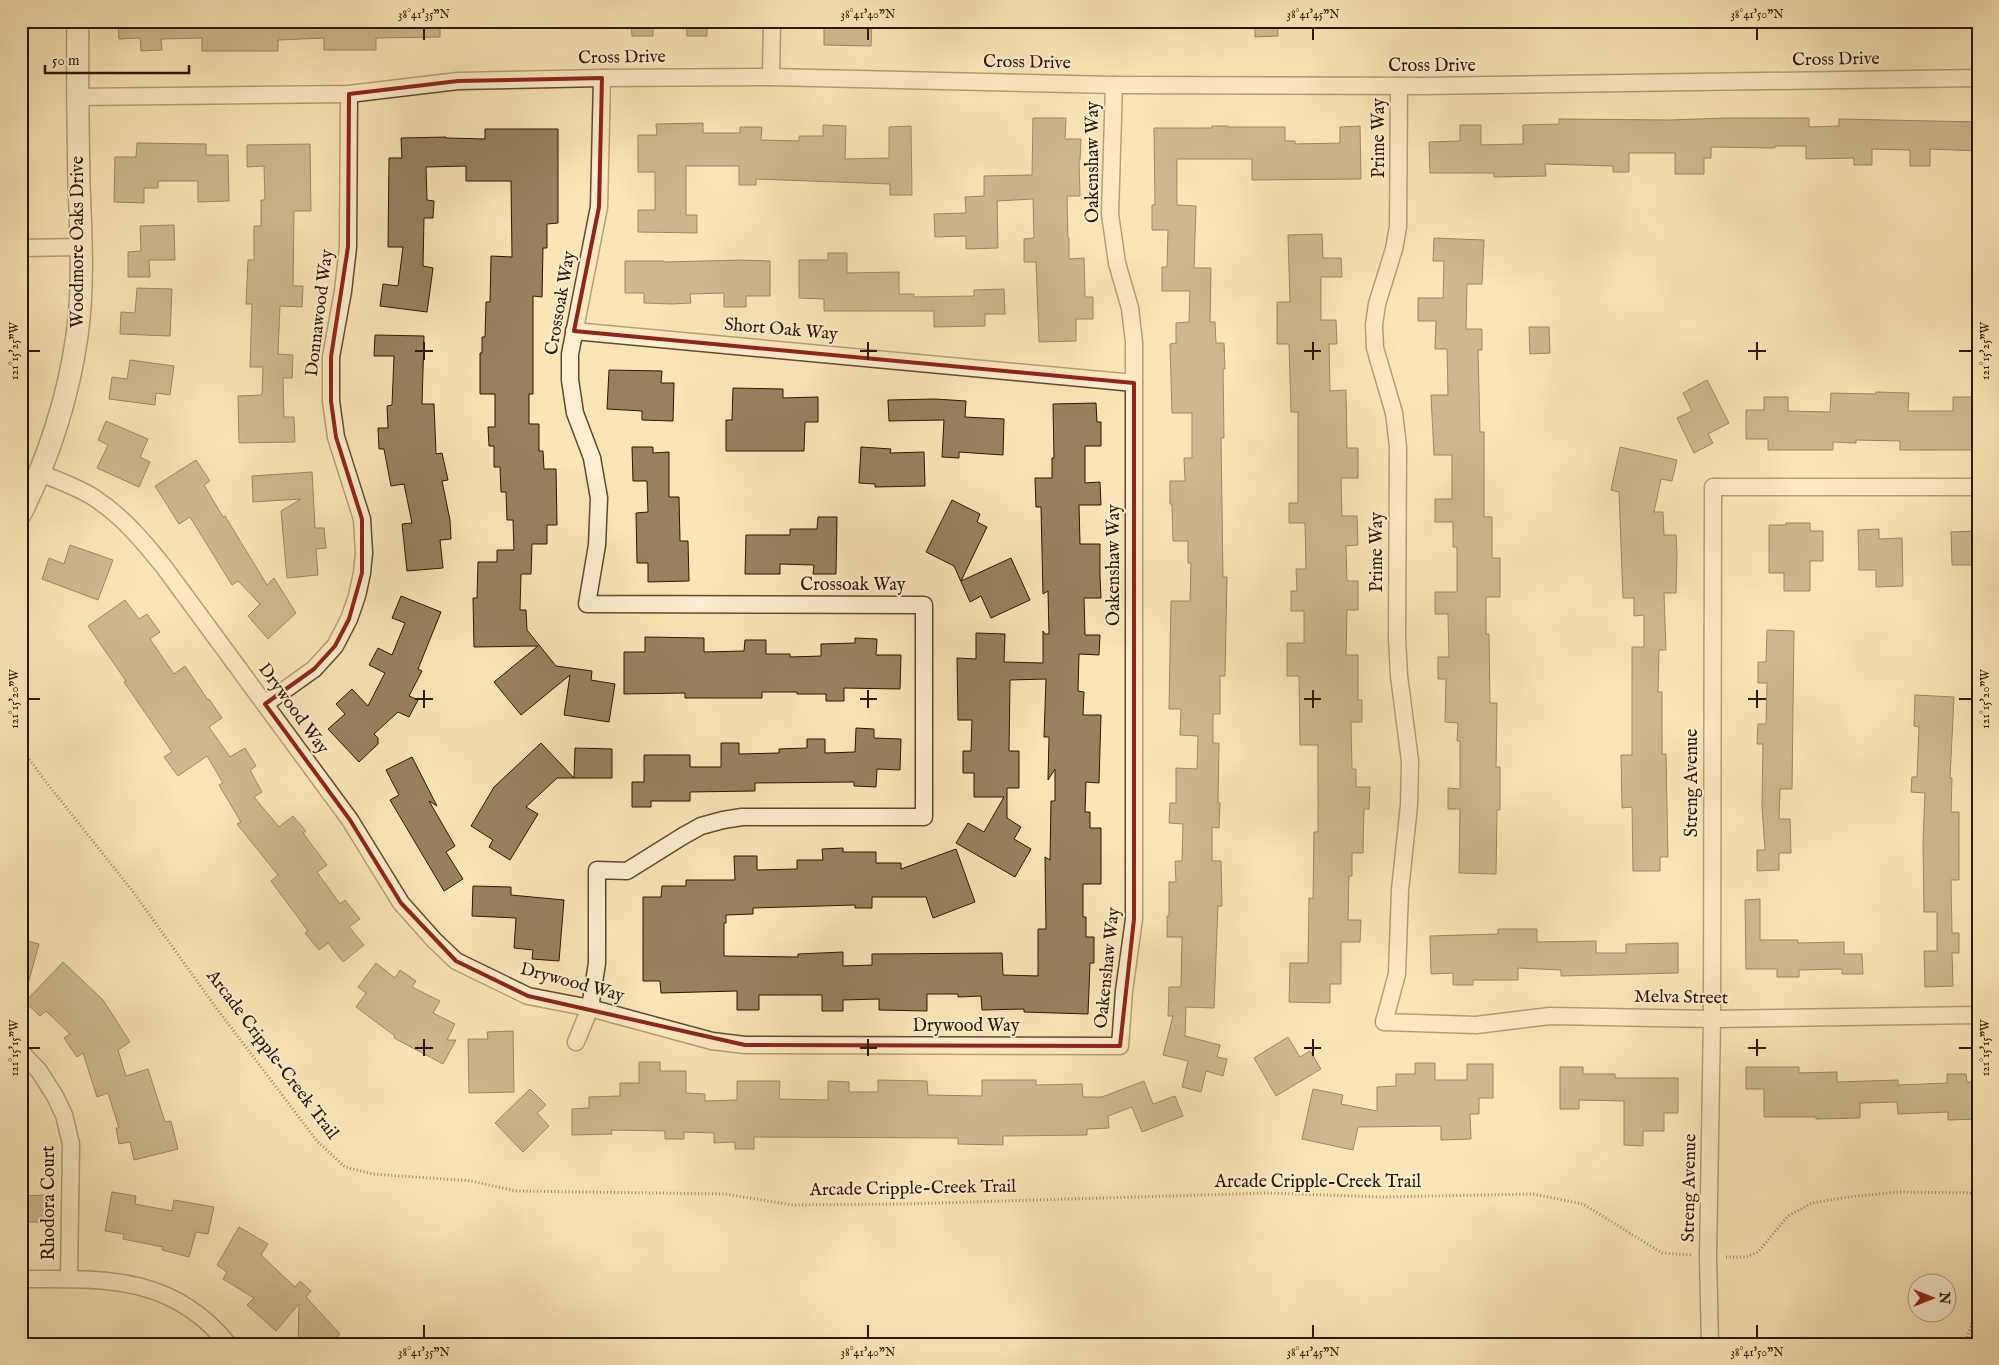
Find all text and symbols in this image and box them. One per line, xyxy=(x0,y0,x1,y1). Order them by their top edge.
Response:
text: 38°41'35"N xyxy=(398,7,451,22)
text: 38°41'40"N xyxy=(841,7,896,22)
text: 38°41'45"N xyxy=(1286,7,1340,22)
text: 38°41'50"N xyxy=(1730,7,1784,22)
scale bar xyxy=(45,42,189,74)
street label: Cross Drive xyxy=(578,46,666,70)
street label: Cross Drive xyxy=(1792,48,1880,72)
text: 50 m xyxy=(52,51,80,70)
street label: Cross Drive xyxy=(983,51,1071,75)
street label: Cross Drive xyxy=(1388,55,1476,78)
street label: Prime Way xyxy=(1368,98,1391,178)
street label: Oakenshaw Way xyxy=(1082,101,1105,223)
street label: Woodmore Oaks Drive xyxy=(67,156,90,328)
street label: Donnawood Way xyxy=(301,248,339,378)
street label: Crossoak Way xyxy=(541,249,581,357)
street label: Short Oak Way xyxy=(723,314,839,346)
text: 121°15'25"W xyxy=(7,322,22,380)
text: 121°15'25"W xyxy=(1978,322,1993,380)
street label: Oakenshaw Way xyxy=(1103,504,1126,626)
street label: Prime Way xyxy=(1366,512,1389,592)
street label: Crossoak Way xyxy=(800,574,906,597)
street label: Drywood Way xyxy=(252,659,334,759)
text: 121°15'20"W xyxy=(7,669,22,729)
text: 121°15'20"W xyxy=(1978,669,1993,729)
street label: Streng Avenue xyxy=(1681,729,1704,837)
street label: Oakenshaw Way xyxy=(1090,906,1126,1030)
street label: Drywood Way xyxy=(517,958,627,1008)
street label: Arcade Cripple-Creek Trail xyxy=(200,965,343,1144)
street label: Melva Street xyxy=(1634,986,1728,1010)
street label: Drywood Way xyxy=(912,1015,1020,1038)
text: 121°15'15"W xyxy=(7,1019,22,1076)
text: 121°15'15"W xyxy=(1978,1019,1993,1076)
street label: Streng Avenue xyxy=(1678,1134,1702,1242)
street label: Rhodora Court xyxy=(38,1145,61,1261)
street label: Arcade Cripple-Creek Trail xyxy=(1214,1171,1421,1194)
street label: Arcade Cripple-Creek Trail xyxy=(809,1176,1016,1202)
north arrow xyxy=(1906,1272,1956,1322)
text: N xyxy=(1935,1291,1953,1304)
text: 38°41'35"N xyxy=(398,1345,451,1360)
text: 38°41'40"N xyxy=(841,1345,896,1360)
text: 38°41'45"N xyxy=(1286,1345,1340,1360)
text: 38°41'50"N xyxy=(1730,1345,1784,1360)

